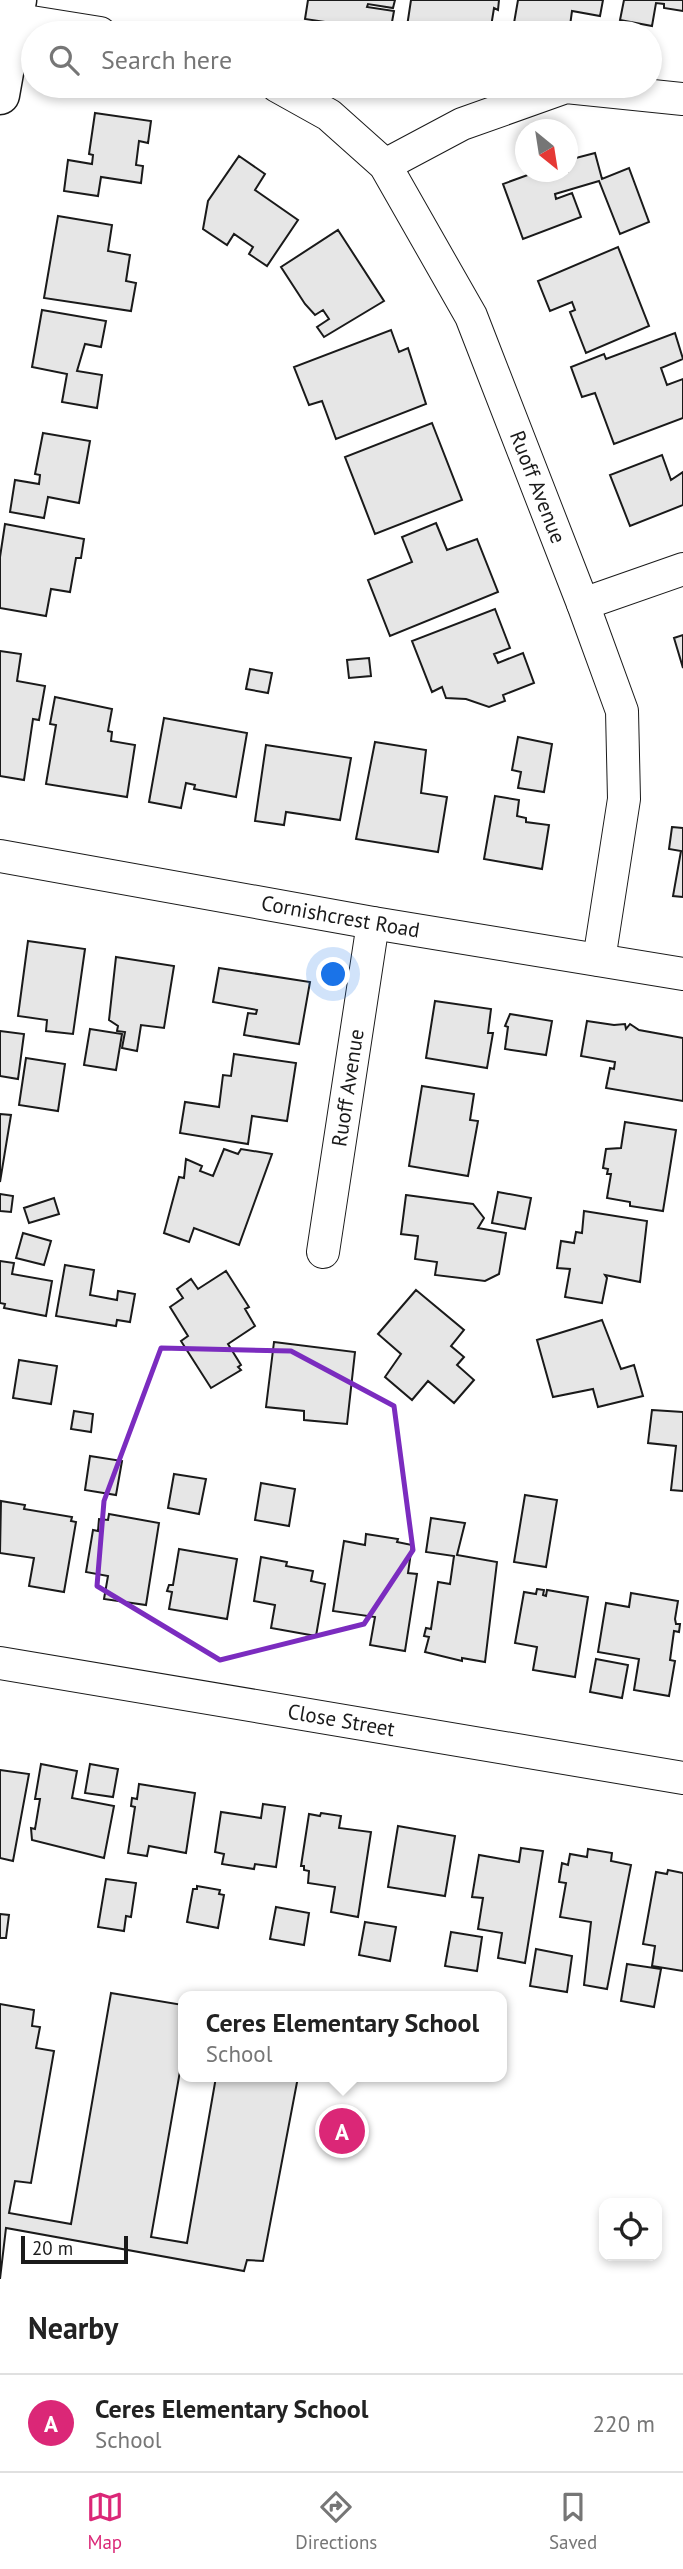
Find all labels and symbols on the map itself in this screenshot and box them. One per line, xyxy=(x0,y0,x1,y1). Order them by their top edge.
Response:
north arrow xyxy=(515,119,578,182)
street label: Ruoff Avenue xyxy=(504,427,572,547)
street label: Cornishcrest Road xyxy=(259,889,422,944)
your location xyxy=(316,957,350,991)
street label: Ruoff Avenue xyxy=(325,1027,370,1148)
street label: Close Street xyxy=(286,1698,397,1742)
pin: A xyxy=(319,2105,365,2157)
scale bar xyxy=(21,2233,128,2265)

